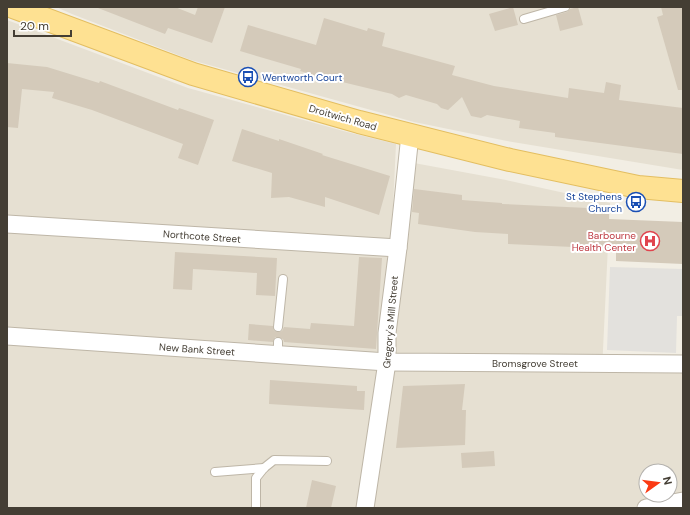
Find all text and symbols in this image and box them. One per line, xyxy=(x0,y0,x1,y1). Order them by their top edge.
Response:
scale bar xyxy=(14,12,71,38)
text: 20 m xyxy=(20,18,49,34)
bus stop icon: Wentworth Court xyxy=(237,66,259,88)
place label: Wentworth Court xyxy=(262,71,342,84)
street label: Droitwich Road xyxy=(307,102,378,133)
place label: St Stephens Church xyxy=(566,190,622,215)
bus stop icon: St Stephens Church xyxy=(625,191,647,213)
street label: Northcote Street xyxy=(163,227,241,246)
place label: Barbourne Health Center xyxy=(572,229,636,254)
hospital icon: Barbourne Health Center xyxy=(639,230,661,252)
street label: Gregory's Mill Street xyxy=(380,275,401,369)
street label: New Bank Street xyxy=(159,340,235,359)
street label: Bromsgrove Street xyxy=(492,357,578,370)
north arrow xyxy=(638,463,678,503)
text: N xyxy=(660,475,675,486)

